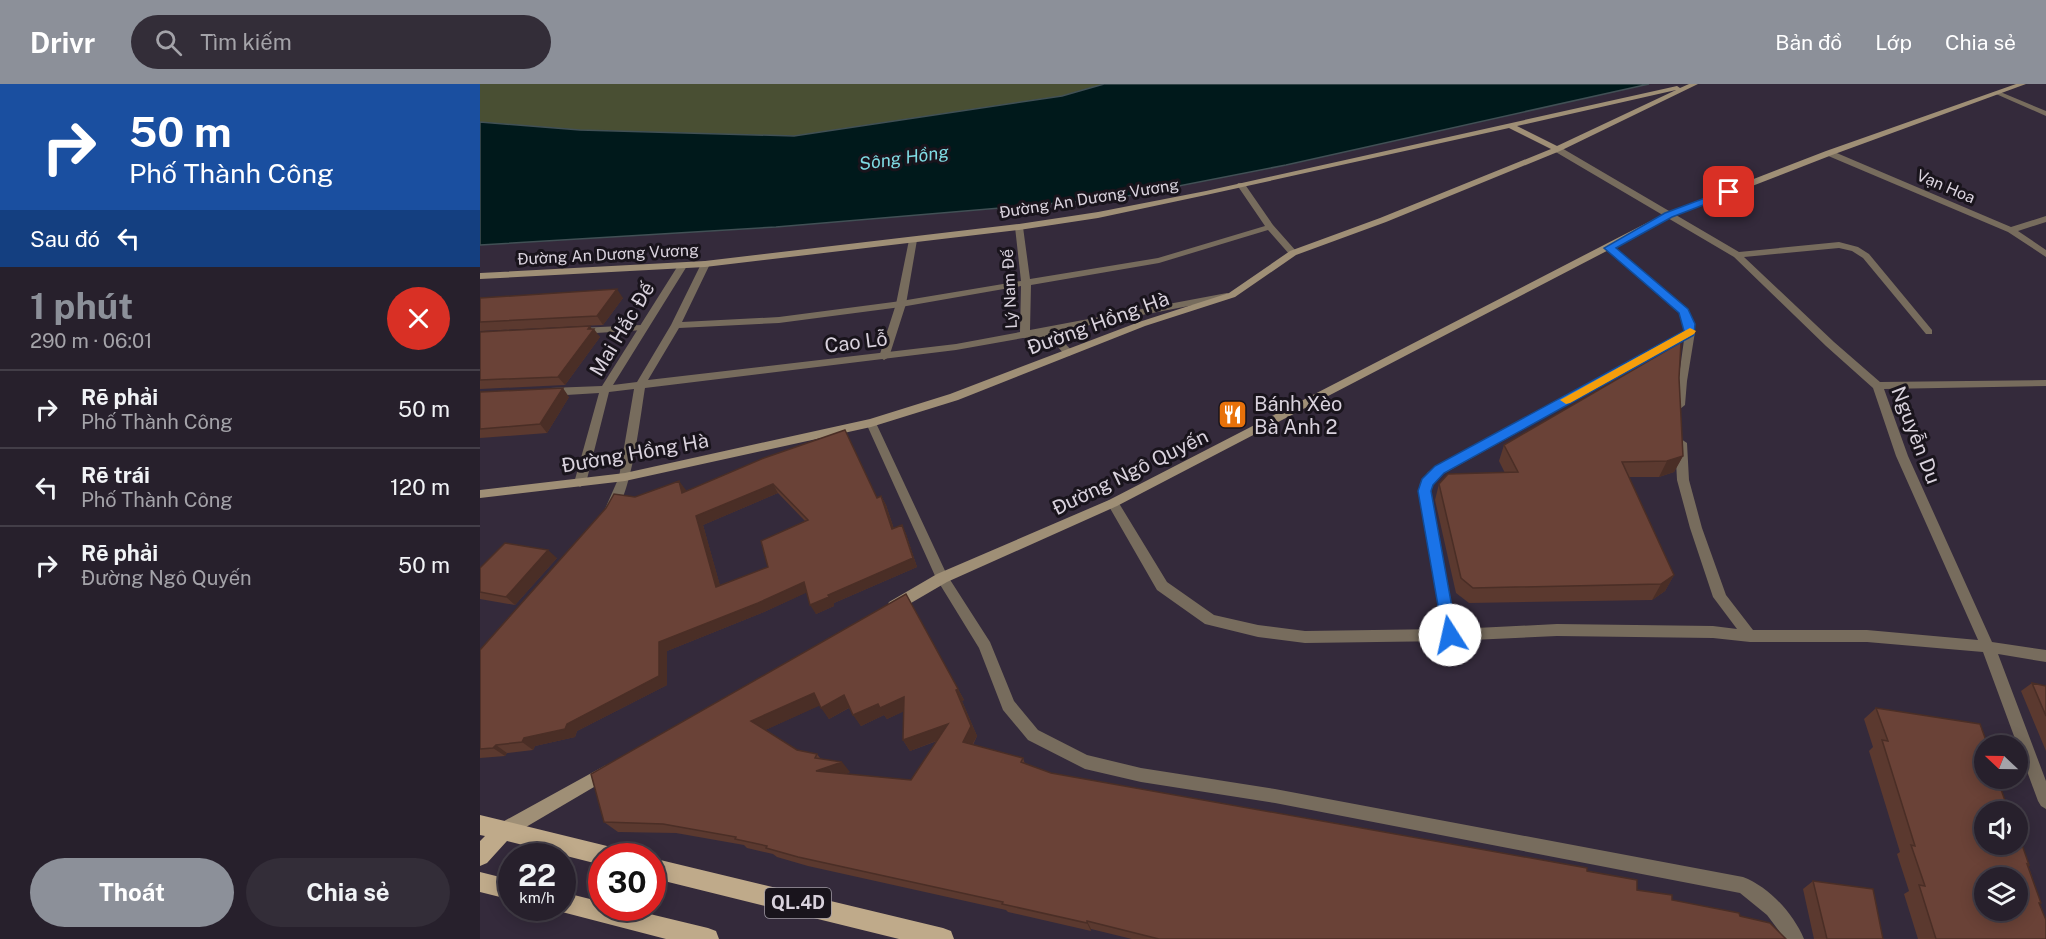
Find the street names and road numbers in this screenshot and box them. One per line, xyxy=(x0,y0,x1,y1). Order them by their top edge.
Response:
street label: Vạn Hoa xyxy=(1914,166,1978,207)
street label: Đường An Dương Vương xyxy=(998,175,1180,222)
street label: Đường An Dương Vương xyxy=(517,240,699,269)
street label: Lý Nam Đế xyxy=(998,249,1021,329)
street label: Mai Hắc Đế xyxy=(584,277,660,381)
street label: Đường Hồng Hà xyxy=(1024,286,1172,360)
street label: Cao Lỗ xyxy=(823,326,889,358)
street label: Nguyễn Du xyxy=(1886,383,1946,487)
street label: Đường Ngô Quyến xyxy=(1048,424,1212,520)
street label: Đường Hồng Hà xyxy=(559,428,711,478)
road number: QL.4D xyxy=(765,888,831,918)

